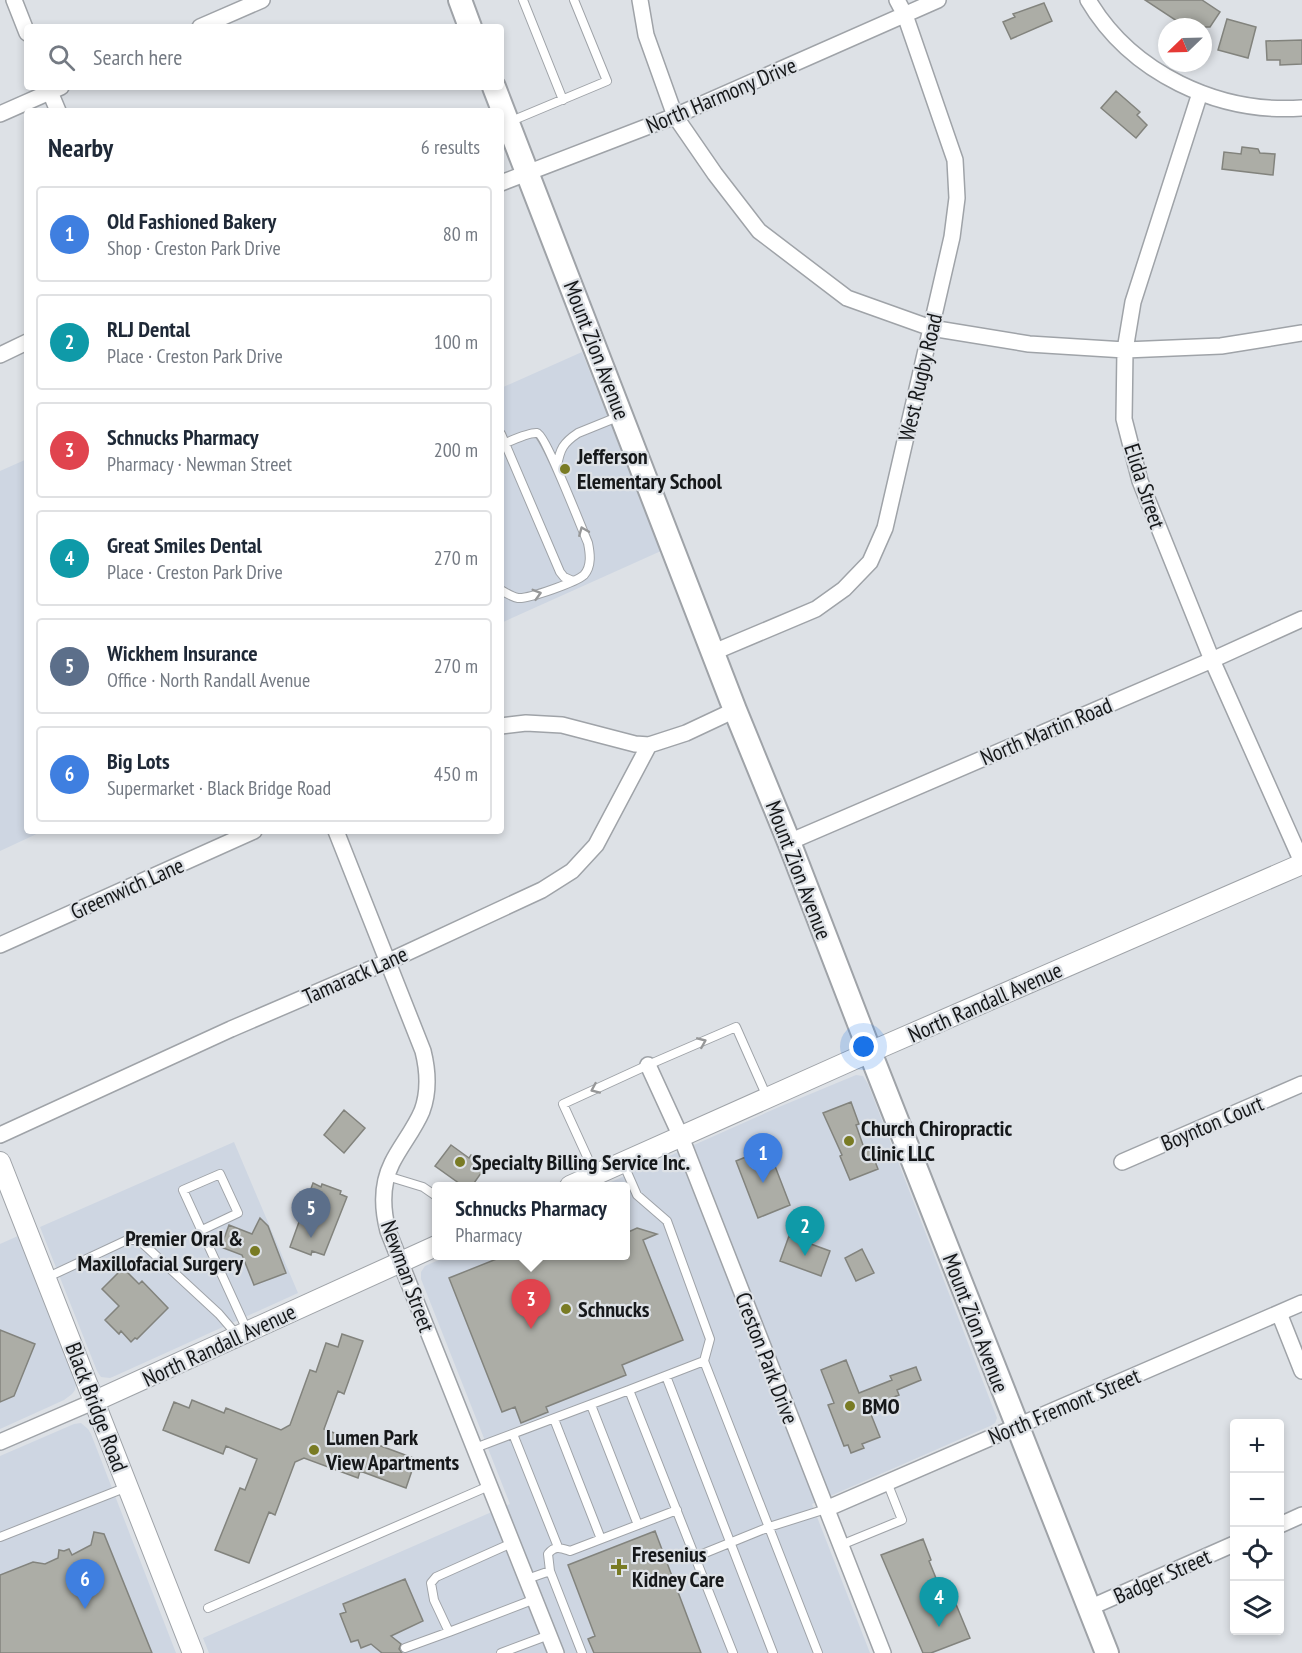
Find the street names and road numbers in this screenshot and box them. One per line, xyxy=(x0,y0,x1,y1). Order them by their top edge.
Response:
street label: North Harmony Drive xyxy=(642,51,800,139)
street label: Mount Zion Avenue xyxy=(558,277,636,423)
street label: West Rugby Road xyxy=(892,311,948,443)
street label: Elida Street xyxy=(1118,440,1172,532)
street label: North Martin Road xyxy=(976,691,1116,771)
street label: Mount Zion Avenue xyxy=(760,797,838,943)
street label: Greenwich Lane xyxy=(66,851,188,925)
street label: Tamarack Lane xyxy=(298,940,412,1010)
street label: North Randall Avenue xyxy=(904,956,1066,1048)
street label: Boynton Court xyxy=(1157,1089,1267,1157)
street label: Newman Street xyxy=(375,1216,441,1336)
street label: Mount Zion Avenue xyxy=(937,1250,1015,1396)
street label: Creston Park Drive xyxy=(729,1288,805,1428)
street label: North Randall Avenue xyxy=(138,1297,300,1393)
street label: Black Bridge Road xyxy=(60,1338,134,1476)
street label: North Fremont Street xyxy=(984,1361,1144,1451)
street label: Badger Street xyxy=(1109,1542,1215,1610)

